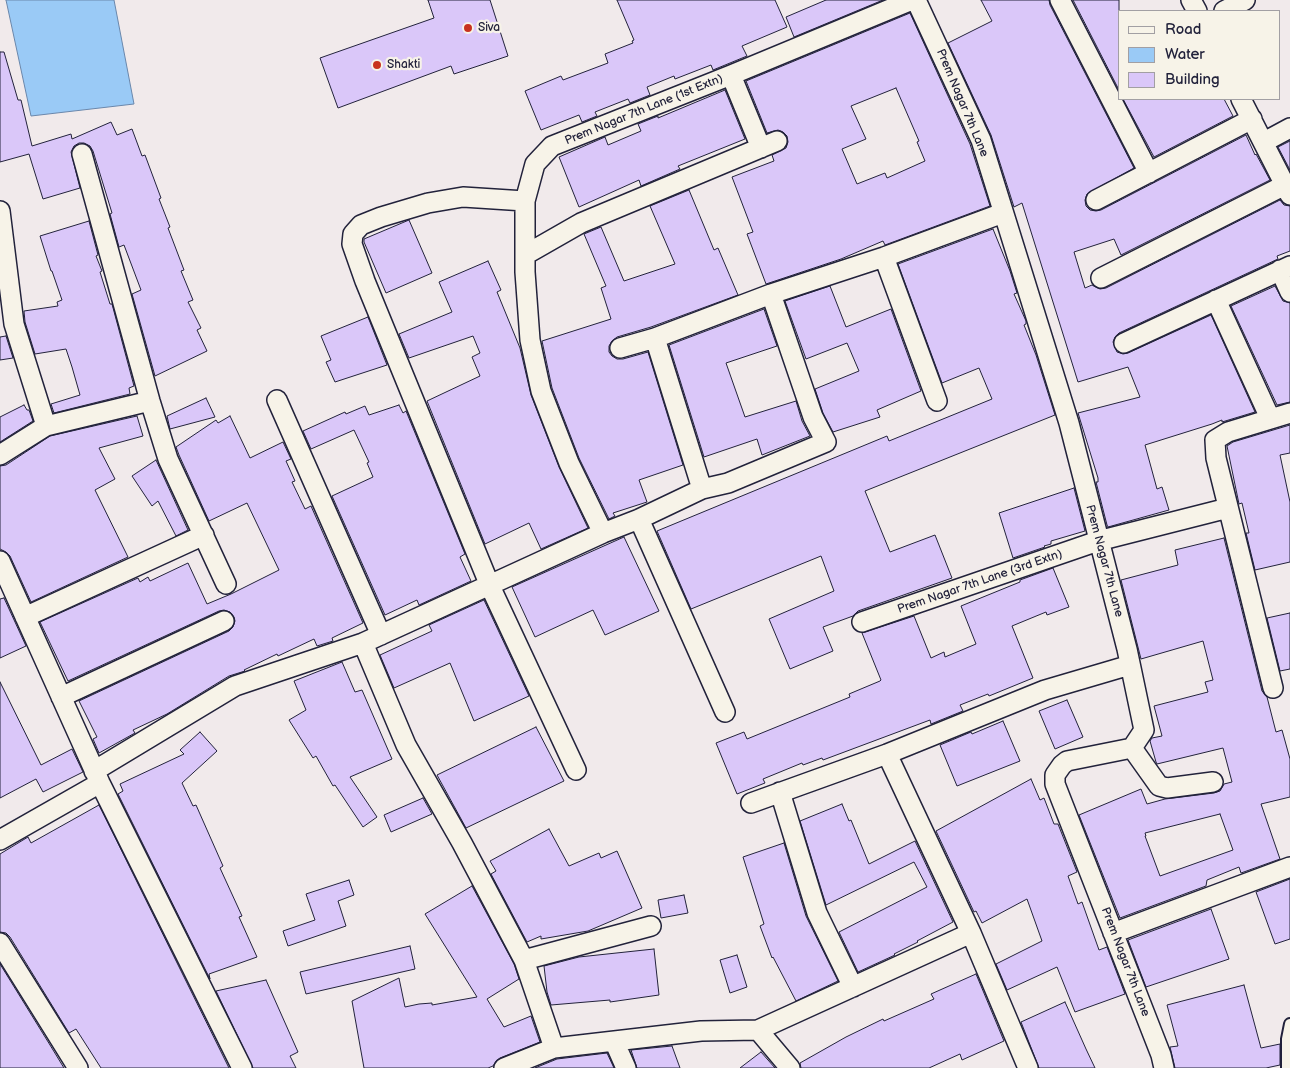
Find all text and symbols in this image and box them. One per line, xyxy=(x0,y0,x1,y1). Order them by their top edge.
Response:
legend xyxy=(1118,10,1280,100)
text: Road xyxy=(1165,20,1201,39)
place label: Siva xyxy=(478,21,500,35)
marker: Siva xyxy=(462,22,474,34)
text: Water xyxy=(1165,45,1205,64)
street label: Prem Nagar 7th Lane xyxy=(933,47,991,159)
place label: Shakti xyxy=(387,58,420,72)
marker: Shakti xyxy=(371,59,383,71)
text: Building xyxy=(1165,70,1220,89)
street label: Prem Nagar 7th Lane (1st Extn) xyxy=(563,72,725,148)
street label: Prem Nagar 7th Lane xyxy=(1082,503,1126,619)
street label: Prem Nagar 7th Lane (3rd Extn) xyxy=(896,547,1064,617)
street label: Prem Nagar 7th Lane xyxy=(1098,905,1152,1019)

